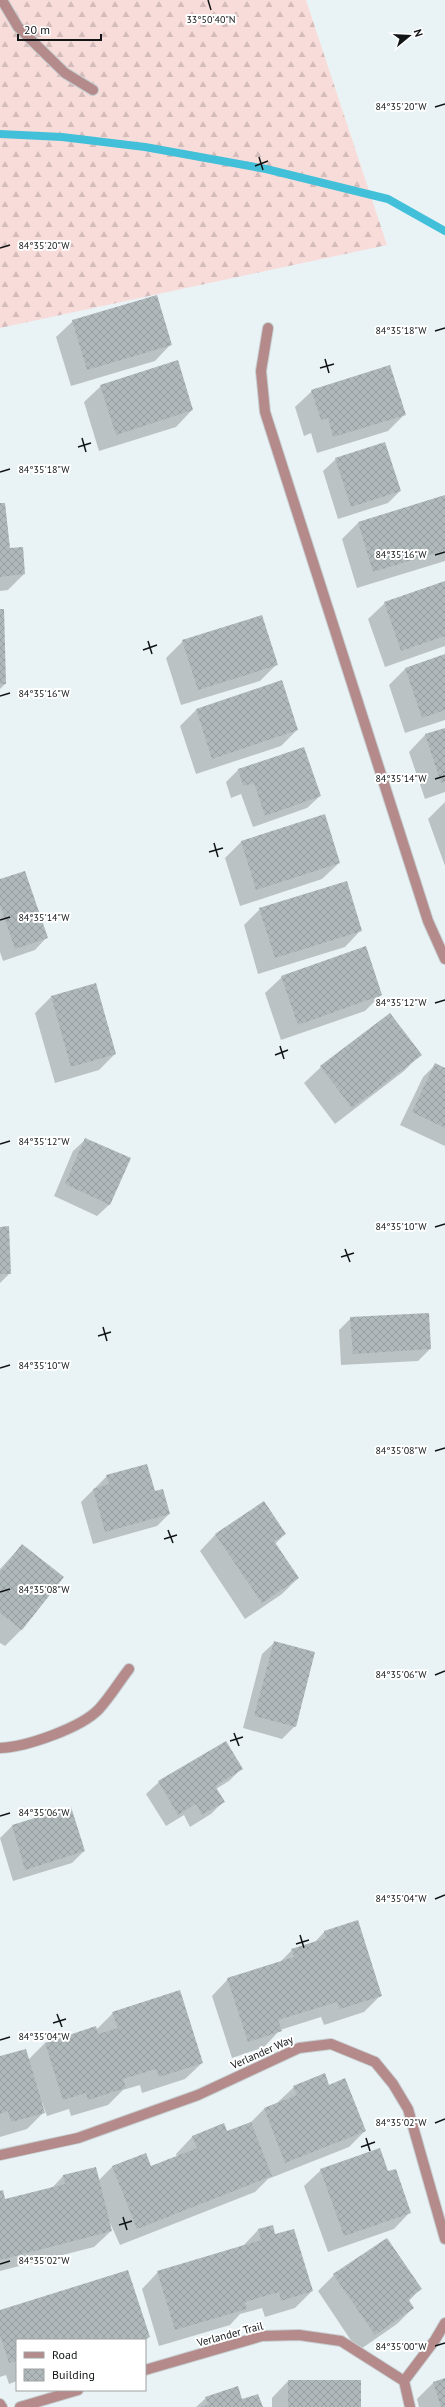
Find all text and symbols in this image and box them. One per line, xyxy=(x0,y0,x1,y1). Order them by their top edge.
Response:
text: 33°50'40"N xyxy=(186,13,236,26)
scale bar xyxy=(18,16,101,42)
north arrow xyxy=(389,16,429,56)
text: 20 m xyxy=(24,22,50,37)
text: N xyxy=(411,27,426,39)
text: 84°35'20"W xyxy=(375,100,427,113)
text: 84°35'20"W xyxy=(18,239,70,252)
text: 84°35'18"W xyxy=(375,324,427,337)
text: 84°35'18"W xyxy=(18,463,70,476)
text: 84°35'16"W xyxy=(375,548,427,561)
text: 84°35'16"W xyxy=(18,687,70,700)
text: 84°35'14"W xyxy=(375,772,427,785)
text: 84°35'14"W xyxy=(18,911,70,924)
text: 84°35'12"W xyxy=(375,996,427,1009)
text: 84°35'12"W xyxy=(18,1135,70,1148)
text: 84°35'10"W xyxy=(375,1220,427,1233)
text: 84°35'10"W xyxy=(18,1359,70,1372)
text: 84°35'08"W xyxy=(375,1444,427,1457)
text: 84°35'08"W xyxy=(18,1583,70,1596)
text: 84°35'06"W xyxy=(375,1668,427,1681)
text: 84°35'06"W xyxy=(18,1806,70,1819)
text: 84°35'04"W xyxy=(375,1892,427,1905)
text: 84°35'04"W xyxy=(18,2030,70,2043)
street label: Verlander Way xyxy=(228,2032,296,2072)
text: 84°35'02"W xyxy=(375,2116,427,2129)
text: 84°35'02"W xyxy=(18,2254,70,2267)
street label: Verlander Trail xyxy=(194,2318,265,2350)
legend xyxy=(16,2339,146,2391)
text: 84°35'00"W xyxy=(375,2340,427,2353)
text: Road xyxy=(52,2347,77,2362)
text: Building xyxy=(52,2367,95,2382)

